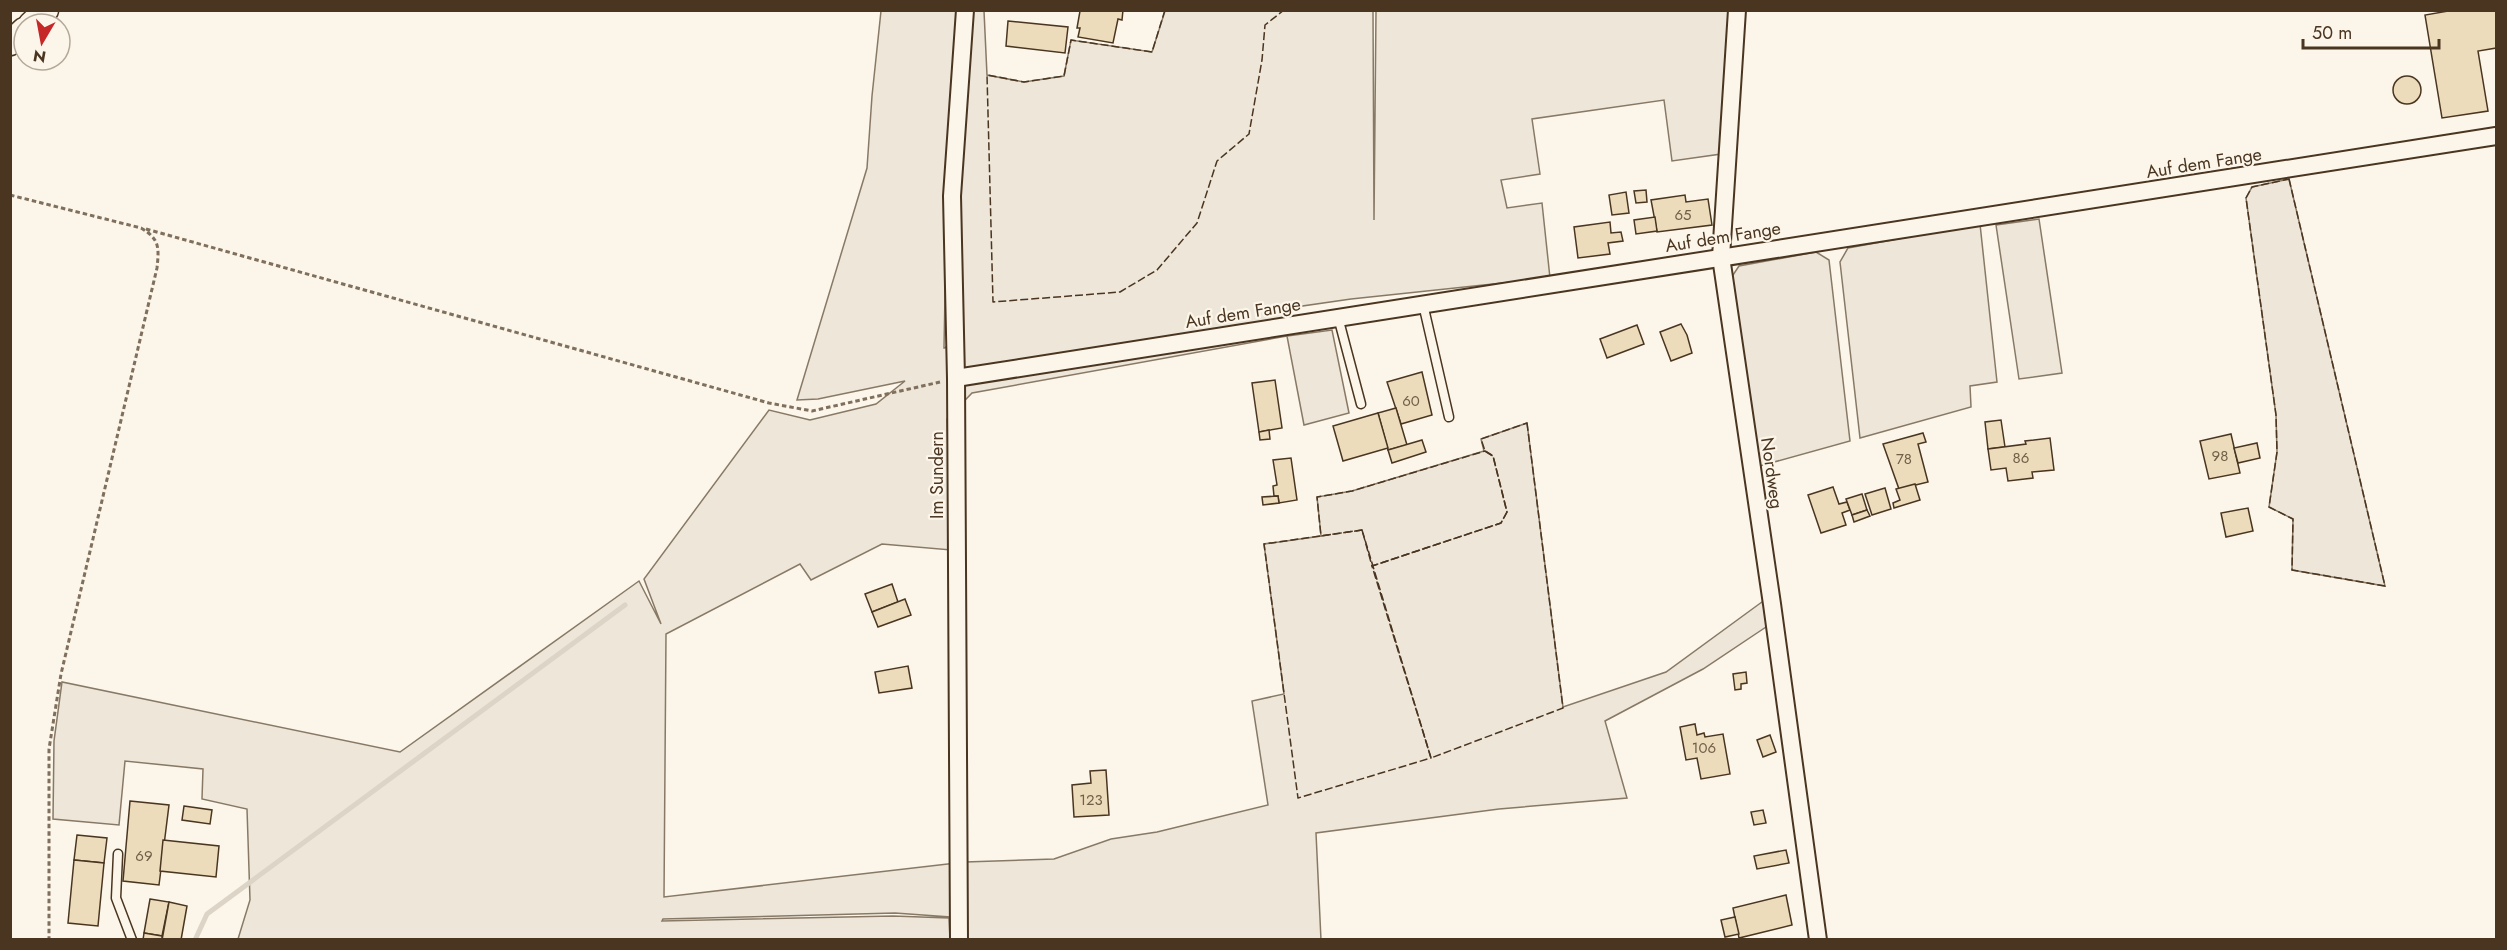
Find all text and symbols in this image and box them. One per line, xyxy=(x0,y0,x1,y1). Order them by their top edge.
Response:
north arrow xyxy=(12,12,72,72)
scale bar xyxy=(2303,12,2440,50)
text: 50 m xyxy=(2312,20,2352,46)
text: N xyxy=(31,44,48,69)
street label: Auf dem Fange xyxy=(2144,141,2264,185)
house number: 65 xyxy=(1674,204,1692,226)
street label: Auf dem Fange xyxy=(1663,215,1783,259)
street label: Auf dem Fange xyxy=(1183,291,1303,335)
house number: 60 xyxy=(1402,390,1420,412)
street label: Im Sundern xyxy=(924,431,950,519)
street label: Nordweg xyxy=(1754,436,1790,510)
house number: 98 xyxy=(2212,445,2228,467)
house number: 86 xyxy=(2013,447,2029,469)
house number: 78 xyxy=(1896,448,1912,470)
house number: 106 xyxy=(1692,737,1716,759)
house number: 123 xyxy=(1079,789,1103,811)
house number: 69 xyxy=(135,845,153,867)

